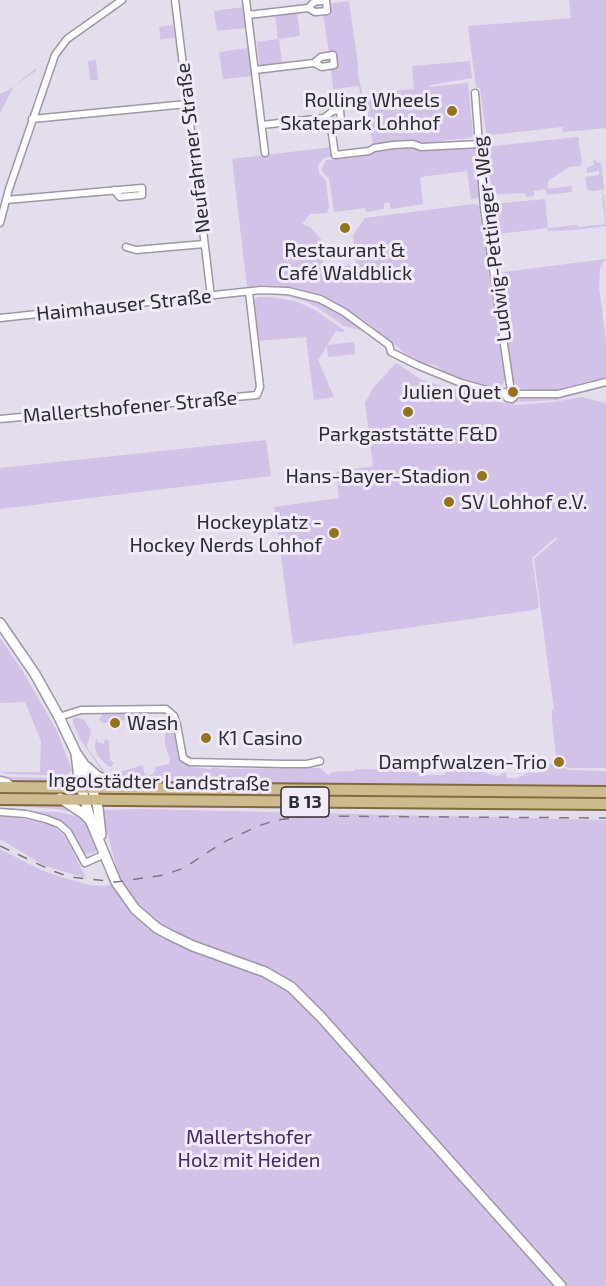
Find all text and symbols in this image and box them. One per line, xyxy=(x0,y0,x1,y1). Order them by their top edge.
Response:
street label: Neufahrner Straße xyxy=(171,62,215,234)
place label: Rolling Wheels Skatepark Lohhof xyxy=(280,88,440,135)
marker: Rolling Wheels Skatepark Lohhof xyxy=(445,104,459,118)
street label: Ludwig-Pettinger-Weg xyxy=(467,135,517,343)
marker: Restaurant & Café Waldblick xyxy=(338,221,352,235)
place label: Restaurant & Café Waldblick xyxy=(278,238,412,285)
street label: Haimhauser Straße xyxy=(35,284,213,326)
place label: Julien Quet xyxy=(402,380,501,404)
marker: Julien Quet xyxy=(506,385,520,399)
street label: Mallertshofener Straße xyxy=(22,386,238,428)
marker: Parkgaststätte F&D xyxy=(401,405,415,419)
place label: Parkgaststätte F&D xyxy=(318,422,498,446)
place label: Hans-Bayer-Stadion xyxy=(285,464,470,488)
marker: Hans-Bayer-Stadion xyxy=(475,469,489,483)
place label: SV Lohhof e.V. xyxy=(461,490,587,514)
marker: SV Lohhof e.V. xyxy=(442,495,456,509)
place label: Hockeyplatz - Hockey Nerds Lohhof xyxy=(129,510,322,557)
marker: Hockeyplatz - Hockey Nerds Lohhof xyxy=(327,526,341,540)
place label: Wash xyxy=(127,711,178,735)
marker: Wash xyxy=(108,716,122,730)
place label: K1 Casino xyxy=(218,726,303,750)
marker: K1 Casino xyxy=(199,731,213,745)
place label: Dampfwalzen-Trio xyxy=(378,750,547,774)
marker: Dampfwalzen-Trio xyxy=(552,755,566,769)
street label: Ingolstädter Landstraße xyxy=(48,768,270,796)
road number: B 13 xyxy=(281,787,329,817)
park label: Mallertshofer Holz mit Heiden xyxy=(178,1125,320,1172)

